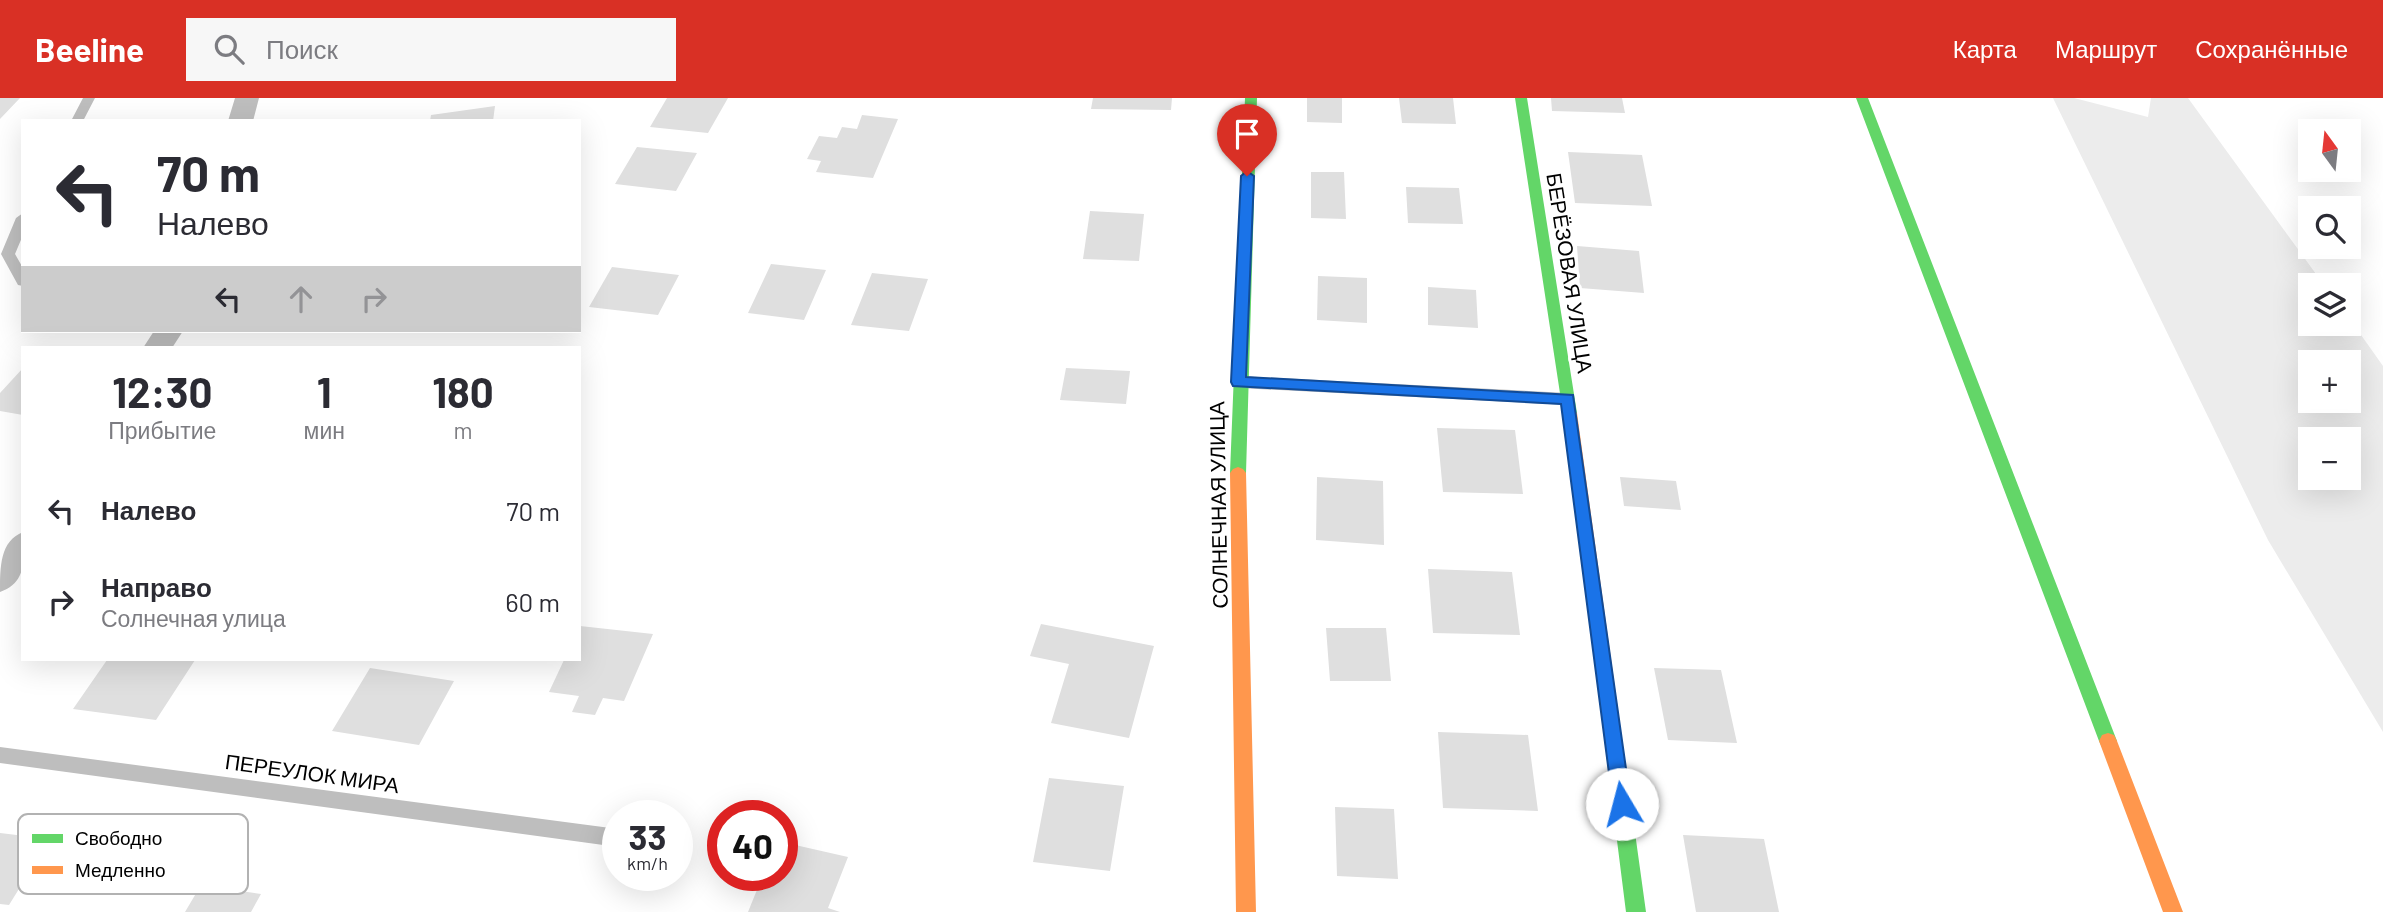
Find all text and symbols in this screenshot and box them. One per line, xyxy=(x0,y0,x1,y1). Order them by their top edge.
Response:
search box xyxy=(186,18,676,81)
text: Beeline xyxy=(35,29,144,69)
icon: search xyxy=(210,30,248,68)
text: Поиск xyxy=(266,33,338,64)
text: Карта xyxy=(1953,34,2017,63)
text: Маршрут xyxy=(2055,34,2157,63)
text: Сохранённые xyxy=(2195,34,2348,63)
pin xyxy=(1217,104,1277,176)
icon: arrive xyxy=(1228,115,1266,153)
north arrow xyxy=(2298,119,2361,182)
map controls xyxy=(2298,119,2361,490)
text: 70 m xyxy=(157,143,260,202)
icon: left xyxy=(42,147,133,238)
street label: БЕРЁЗОВАЯ УЛИЦА xyxy=(1542,171,1599,375)
button: search xyxy=(2298,196,2361,259)
text: Налево xyxy=(157,203,269,241)
button: layers xyxy=(2298,273,2361,336)
icon: left xyxy=(209,280,247,318)
icon: ahead xyxy=(282,280,320,318)
icon: right xyxy=(355,280,393,318)
button: + xyxy=(2298,350,2361,413)
text: 12:30 xyxy=(112,366,212,416)
text: 1 xyxy=(317,366,332,416)
text: 180 xyxy=(432,366,494,416)
street label: СОЛНЕЧНАЯ УЛИЦА xyxy=(1203,401,1232,609)
text: Прибытие xyxy=(108,416,216,444)
text: мин xyxy=(304,416,345,444)
text: m xyxy=(453,416,472,444)
button: − xyxy=(2298,427,2361,490)
icon: left xyxy=(42,492,80,530)
text: Налево xyxy=(101,494,196,525)
text: 70 m xyxy=(506,495,560,526)
text: Направо xyxy=(101,571,212,602)
icon: right xyxy=(42,583,80,621)
text: 60 m xyxy=(505,586,560,617)
text: Солнечная улица xyxy=(101,604,286,632)
street label: ПЕРЕУЛОК МИРА xyxy=(224,748,401,797)
position arrow xyxy=(1585,767,1659,841)
speed limit sign: 40 xyxy=(707,800,798,891)
legend xyxy=(18,814,248,894)
text: 33 xyxy=(629,815,666,857)
text: Свободно xyxy=(75,826,162,849)
text: km/h xyxy=(627,852,668,874)
text: Медленно xyxy=(75,858,165,881)

